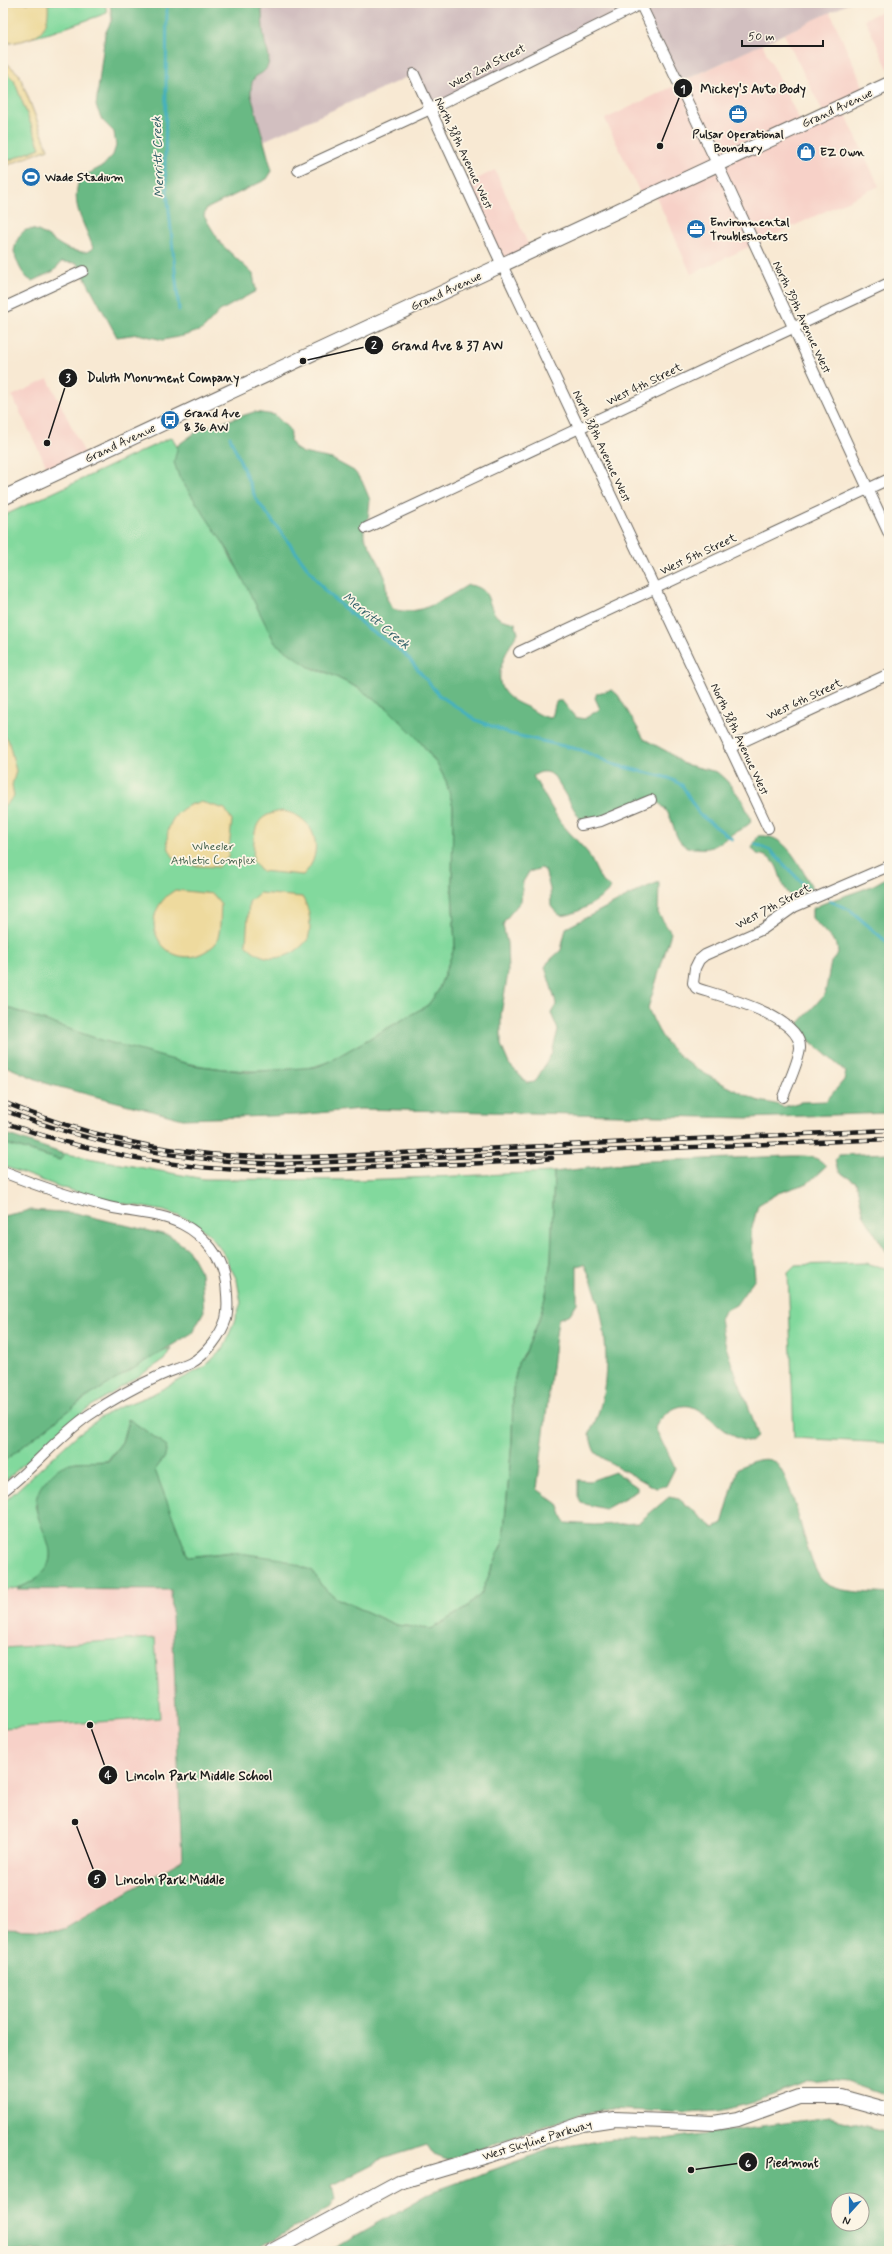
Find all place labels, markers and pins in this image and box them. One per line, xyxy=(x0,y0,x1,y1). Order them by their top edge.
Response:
callout: Mickey's Auto Body xyxy=(673,76,814,101)
office icon: Pulsar Operational Boundary xyxy=(727,103,749,125)
place label: Pulsar Operational Boundary xyxy=(692,127,784,157)
shop icon: EZ Own xyxy=(795,141,817,163)
place label: EZ Own xyxy=(820,145,865,161)
sports icon: Wade Stadium xyxy=(20,166,42,188)
place label: Wade Stadium xyxy=(44,170,124,186)
place label: Environmental Troubleshooters xyxy=(710,215,789,245)
office icon: Environmental Troubleshooters xyxy=(685,218,707,240)
callout: Grand Ave & 37 AW xyxy=(364,333,511,358)
callout: Duluth Monument Company xyxy=(58,365,247,390)
place label: Grand Ave & 36 AW xyxy=(184,406,241,436)
bus stop icon: Grand Ave & 36 AW xyxy=(159,409,181,431)
callout: Lincoln Park Middle School xyxy=(98,1763,281,1788)
callout: Lincoln Park Middle xyxy=(87,1867,232,1892)
callout: Piedmont xyxy=(738,2150,827,2175)

